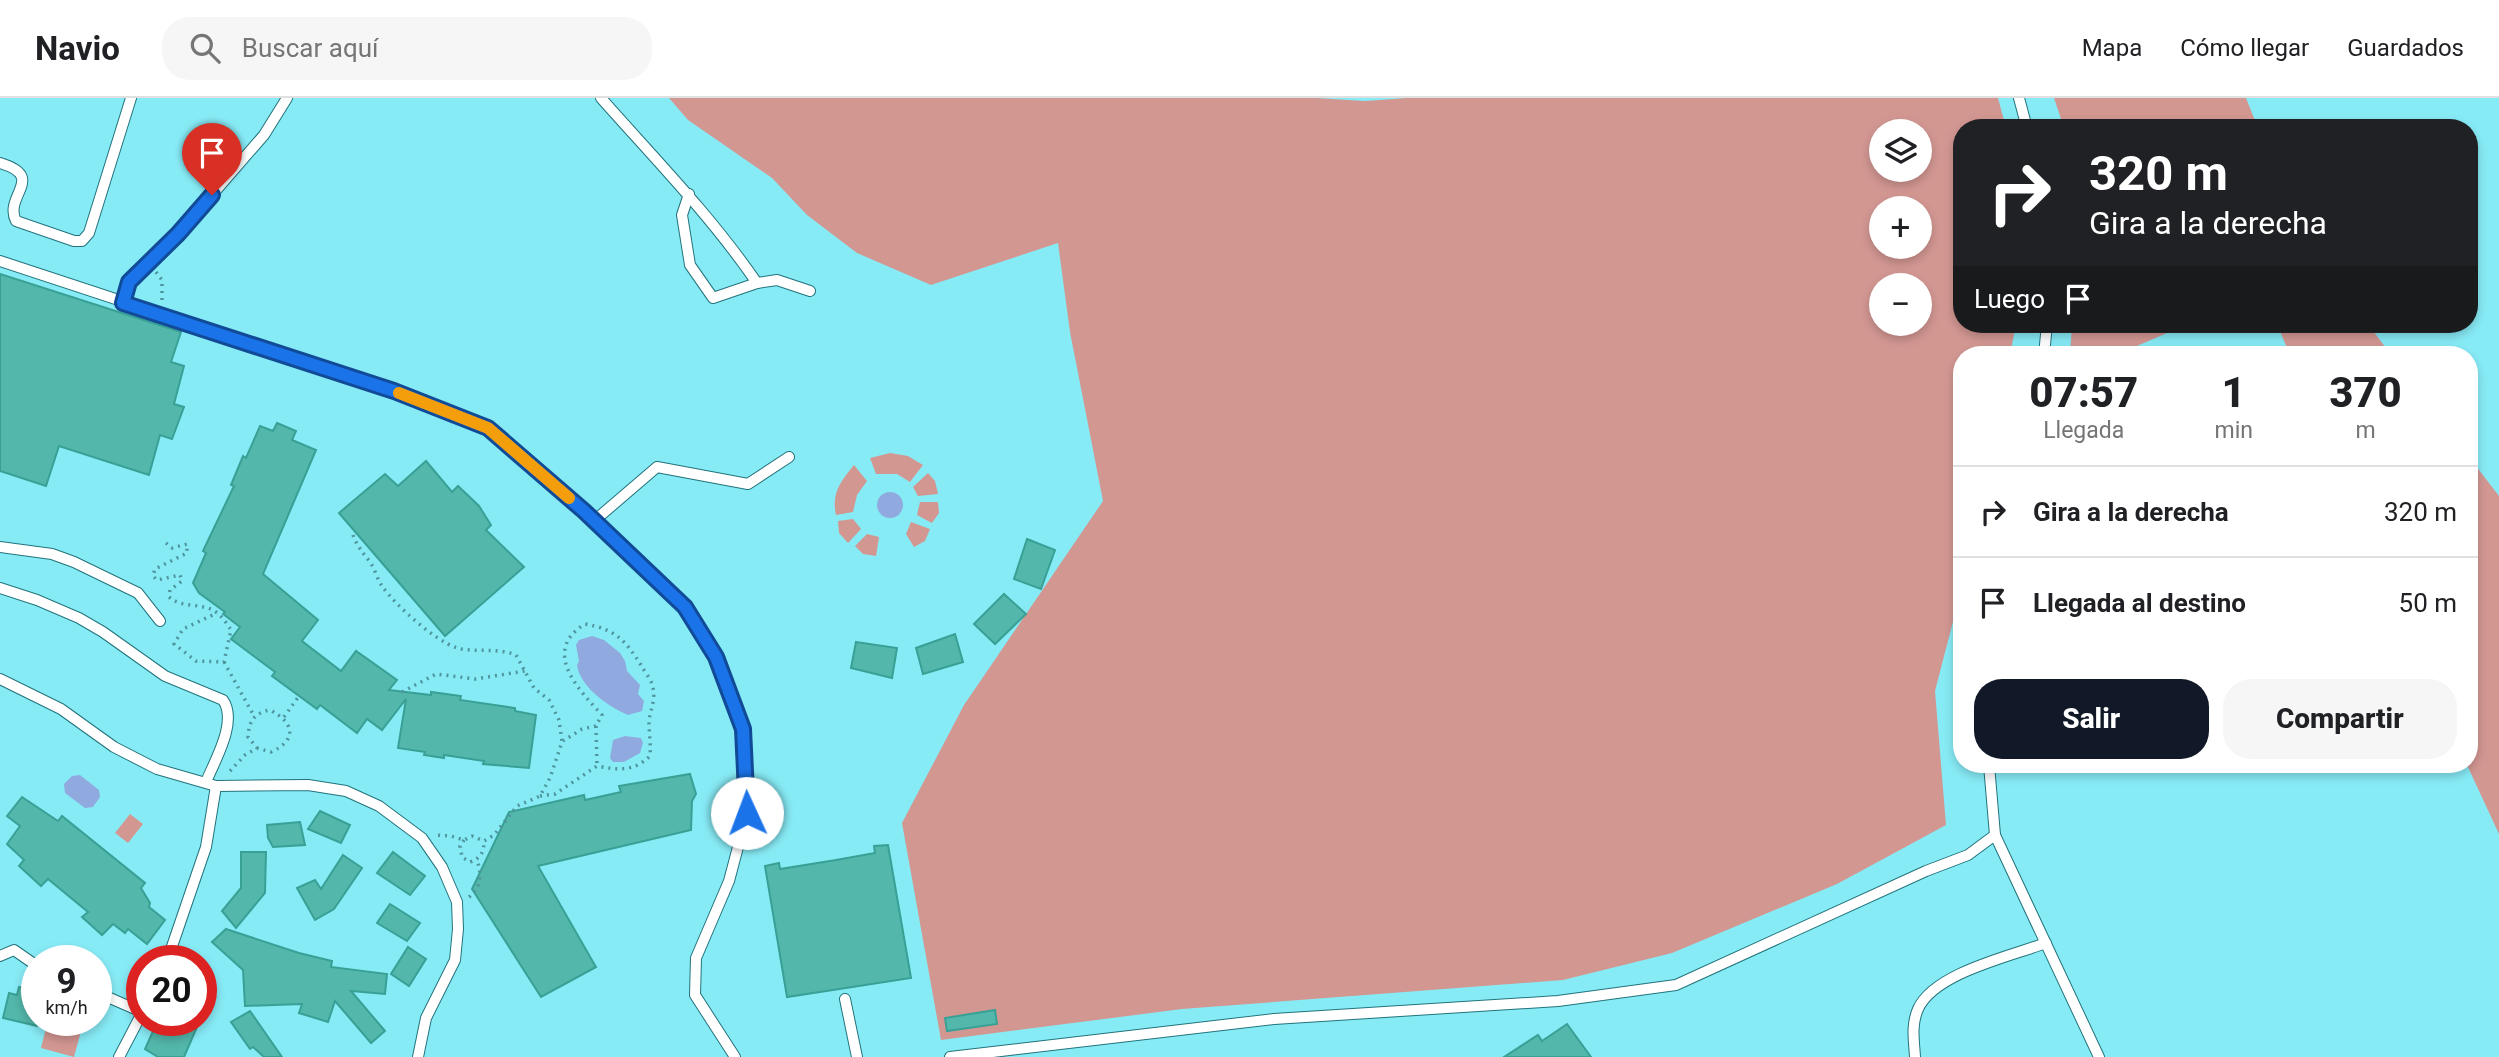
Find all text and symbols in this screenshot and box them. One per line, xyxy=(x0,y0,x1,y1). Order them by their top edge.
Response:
search box xyxy=(162,17,652,80)
text: Navio xyxy=(35,29,120,68)
icon: search xyxy=(186,29,224,67)
text: Buscar aquí xyxy=(242,33,378,63)
text: Mapa xyxy=(2082,34,2142,62)
text: Cómo llegar xyxy=(2180,34,2309,62)
text: Guardados xyxy=(2347,34,2464,62)
map controls xyxy=(1869,119,1932,336)
button: layers xyxy=(1869,119,1932,182)
pin xyxy=(182,123,242,195)
icon: arrive xyxy=(193,134,231,172)
text: 320 m xyxy=(2089,145,2228,202)
icon: right xyxy=(1974,147,2065,238)
button: + xyxy=(1869,196,1932,259)
text: Gira a la derecha xyxy=(2089,204,2327,242)
button: − xyxy=(1869,273,1932,336)
icon: arrive xyxy=(2059,280,2097,318)
text: Luego xyxy=(1974,284,2045,314)
text: 07:57 xyxy=(2029,368,2138,417)
text: 1 xyxy=(2222,368,2246,417)
text: 370 xyxy=(2329,368,2402,417)
text: Llegada xyxy=(2043,417,2124,444)
text: min xyxy=(2214,417,2253,444)
text: m xyxy=(2355,417,2376,444)
icon: right xyxy=(1974,493,2012,531)
text: Gira a la derecha xyxy=(2033,497,2229,527)
text: 320 m xyxy=(2384,497,2457,527)
icon: arrive xyxy=(1974,584,2012,622)
text: Llegada al destino xyxy=(2033,588,2246,618)
text: 50 m xyxy=(2399,588,2457,618)
button: Salir xyxy=(1974,679,2209,759)
button: Compartir xyxy=(2223,679,2457,759)
position arrow xyxy=(710,776,784,850)
speed limit sign: 20 xyxy=(126,945,217,1036)
text: 9 xyxy=(56,961,77,1002)
text: km/h xyxy=(45,997,88,1018)

